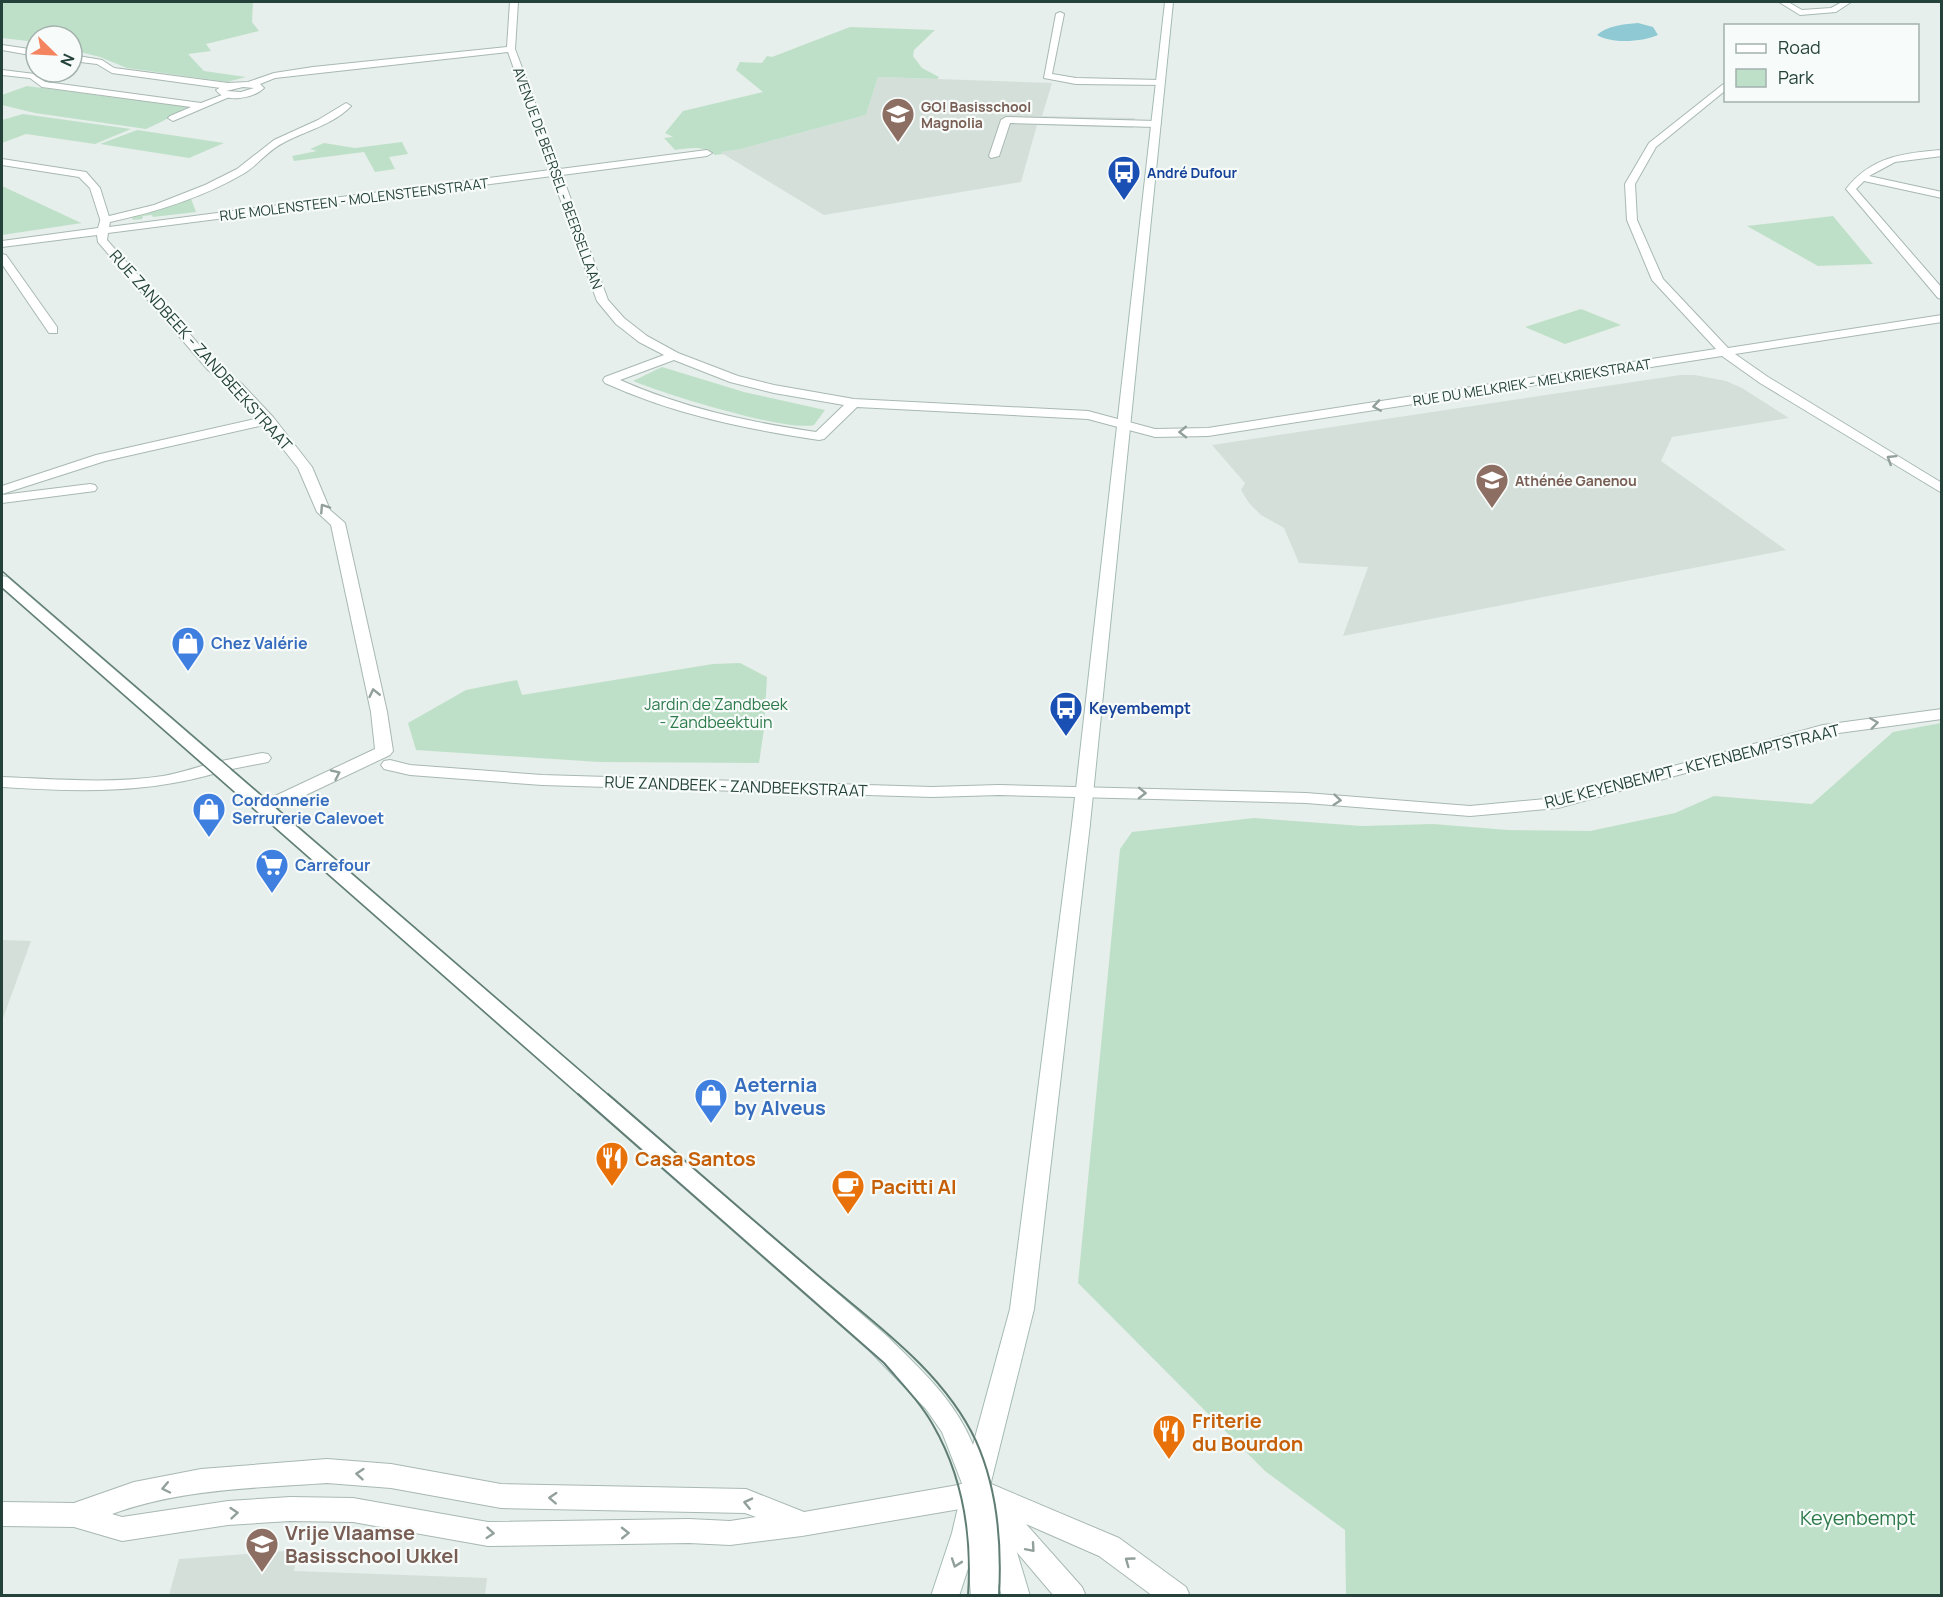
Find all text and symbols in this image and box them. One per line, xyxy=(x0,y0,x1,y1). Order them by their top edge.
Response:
north arrow xyxy=(24,24,84,84)
legend xyxy=(1724,24,1919,102)
text: Road xyxy=(1778,35,1821,59)
text: N xyxy=(55,50,80,70)
street label: AVENUE DE BEERSEL - BEERSELLAAN xyxy=(509,64,607,292)
text: Park xyxy=(1778,65,1815,89)
school or university icon: GO! Basisschool Magnolia xyxy=(880,96,916,143)
place label: GO! Basisschool Magnolia xyxy=(921,97,1031,132)
bus stop icon: André Dufour xyxy=(1106,154,1142,201)
place label: André Dufour xyxy=(1147,163,1237,182)
street label: RUE MOLENSTEEN - MOLENSTEENSTRAAT xyxy=(218,173,490,225)
street label: RUE ZANDBEEK - ZANDBEEKSTRAAT xyxy=(105,245,298,456)
street label: RUE DU MELKRIEK - MELKRIEKSTRAAT xyxy=(1411,354,1653,410)
one-way arrow xyxy=(1372,400,1381,412)
one-way arrow xyxy=(1179,426,1188,438)
one-way arrow xyxy=(1887,455,1897,467)
school or university icon: Athénée Ganenou xyxy=(1474,462,1510,509)
place label: Athénée Ganenou xyxy=(1515,471,1637,490)
one-way arrow xyxy=(320,504,332,514)
shop icon: Chez Valérie xyxy=(170,625,206,672)
place label: Chez Valérie xyxy=(211,632,308,654)
one-way arrow xyxy=(369,689,382,699)
bus stop icon: Keyembempt xyxy=(1048,690,1084,737)
park label: Jardin de Zandbeek - Zandbeektuin xyxy=(644,693,789,733)
place label: Keyembempt xyxy=(1089,697,1191,719)
one-way arrow xyxy=(1869,717,1878,730)
street label: RUE KEYENBEMPT - KEYENBEMPTSTRAAT xyxy=(1542,719,1842,813)
one-way arrow xyxy=(329,769,340,781)
street label: RUE ZANDBEEK - ZANDBEEKSTRAAT xyxy=(604,770,868,802)
one-way arrow xyxy=(1137,787,1146,800)
place label: Cordonnerie Serrurerie Calevoet xyxy=(232,789,384,829)
shop icon: Cordonnerie Serrurerie Calevoet xyxy=(191,791,227,838)
one-way arrow xyxy=(1332,793,1341,806)
supermarket icon: Carrefour xyxy=(254,847,290,894)
place label: Carrefour xyxy=(295,854,370,876)
place label: Aeternia by Alveus xyxy=(734,1071,826,1121)
shop icon: Aeternia by Alveus xyxy=(693,1077,729,1124)
restaurant icon: Casa Santos xyxy=(594,1140,630,1187)
place label: Casa Santos xyxy=(635,1145,756,1172)
cafe icon: Pacitti Al xyxy=(830,1168,866,1215)
place label: Pacitti Al xyxy=(871,1173,957,1200)
place label: Friterie du Bourdon xyxy=(1192,1407,1303,1457)
restaurant icon: Friterie du Bourdon xyxy=(1151,1413,1187,1460)
one-way arrow xyxy=(355,1467,364,1480)
one-way arrow xyxy=(161,1481,171,1494)
one-way arrow xyxy=(549,1492,558,1505)
one-way arrow xyxy=(743,1498,753,1511)
park label: Keyenbempt xyxy=(1800,1504,1916,1531)
one-way arrow xyxy=(230,1507,239,1520)
place label: Vrije Vlaamse Basisschool Ukkel xyxy=(285,1519,459,1569)
school or university icon: Vrije Vlaamse Basisschool Ukkel xyxy=(244,1526,280,1573)
one-way arrow xyxy=(486,1527,495,1540)
one-way arrow xyxy=(621,1527,630,1539)
one-way arrow xyxy=(1024,1541,1035,1552)
one-way arrow xyxy=(951,1557,964,1568)
one-way arrow xyxy=(1124,1557,1135,1568)

